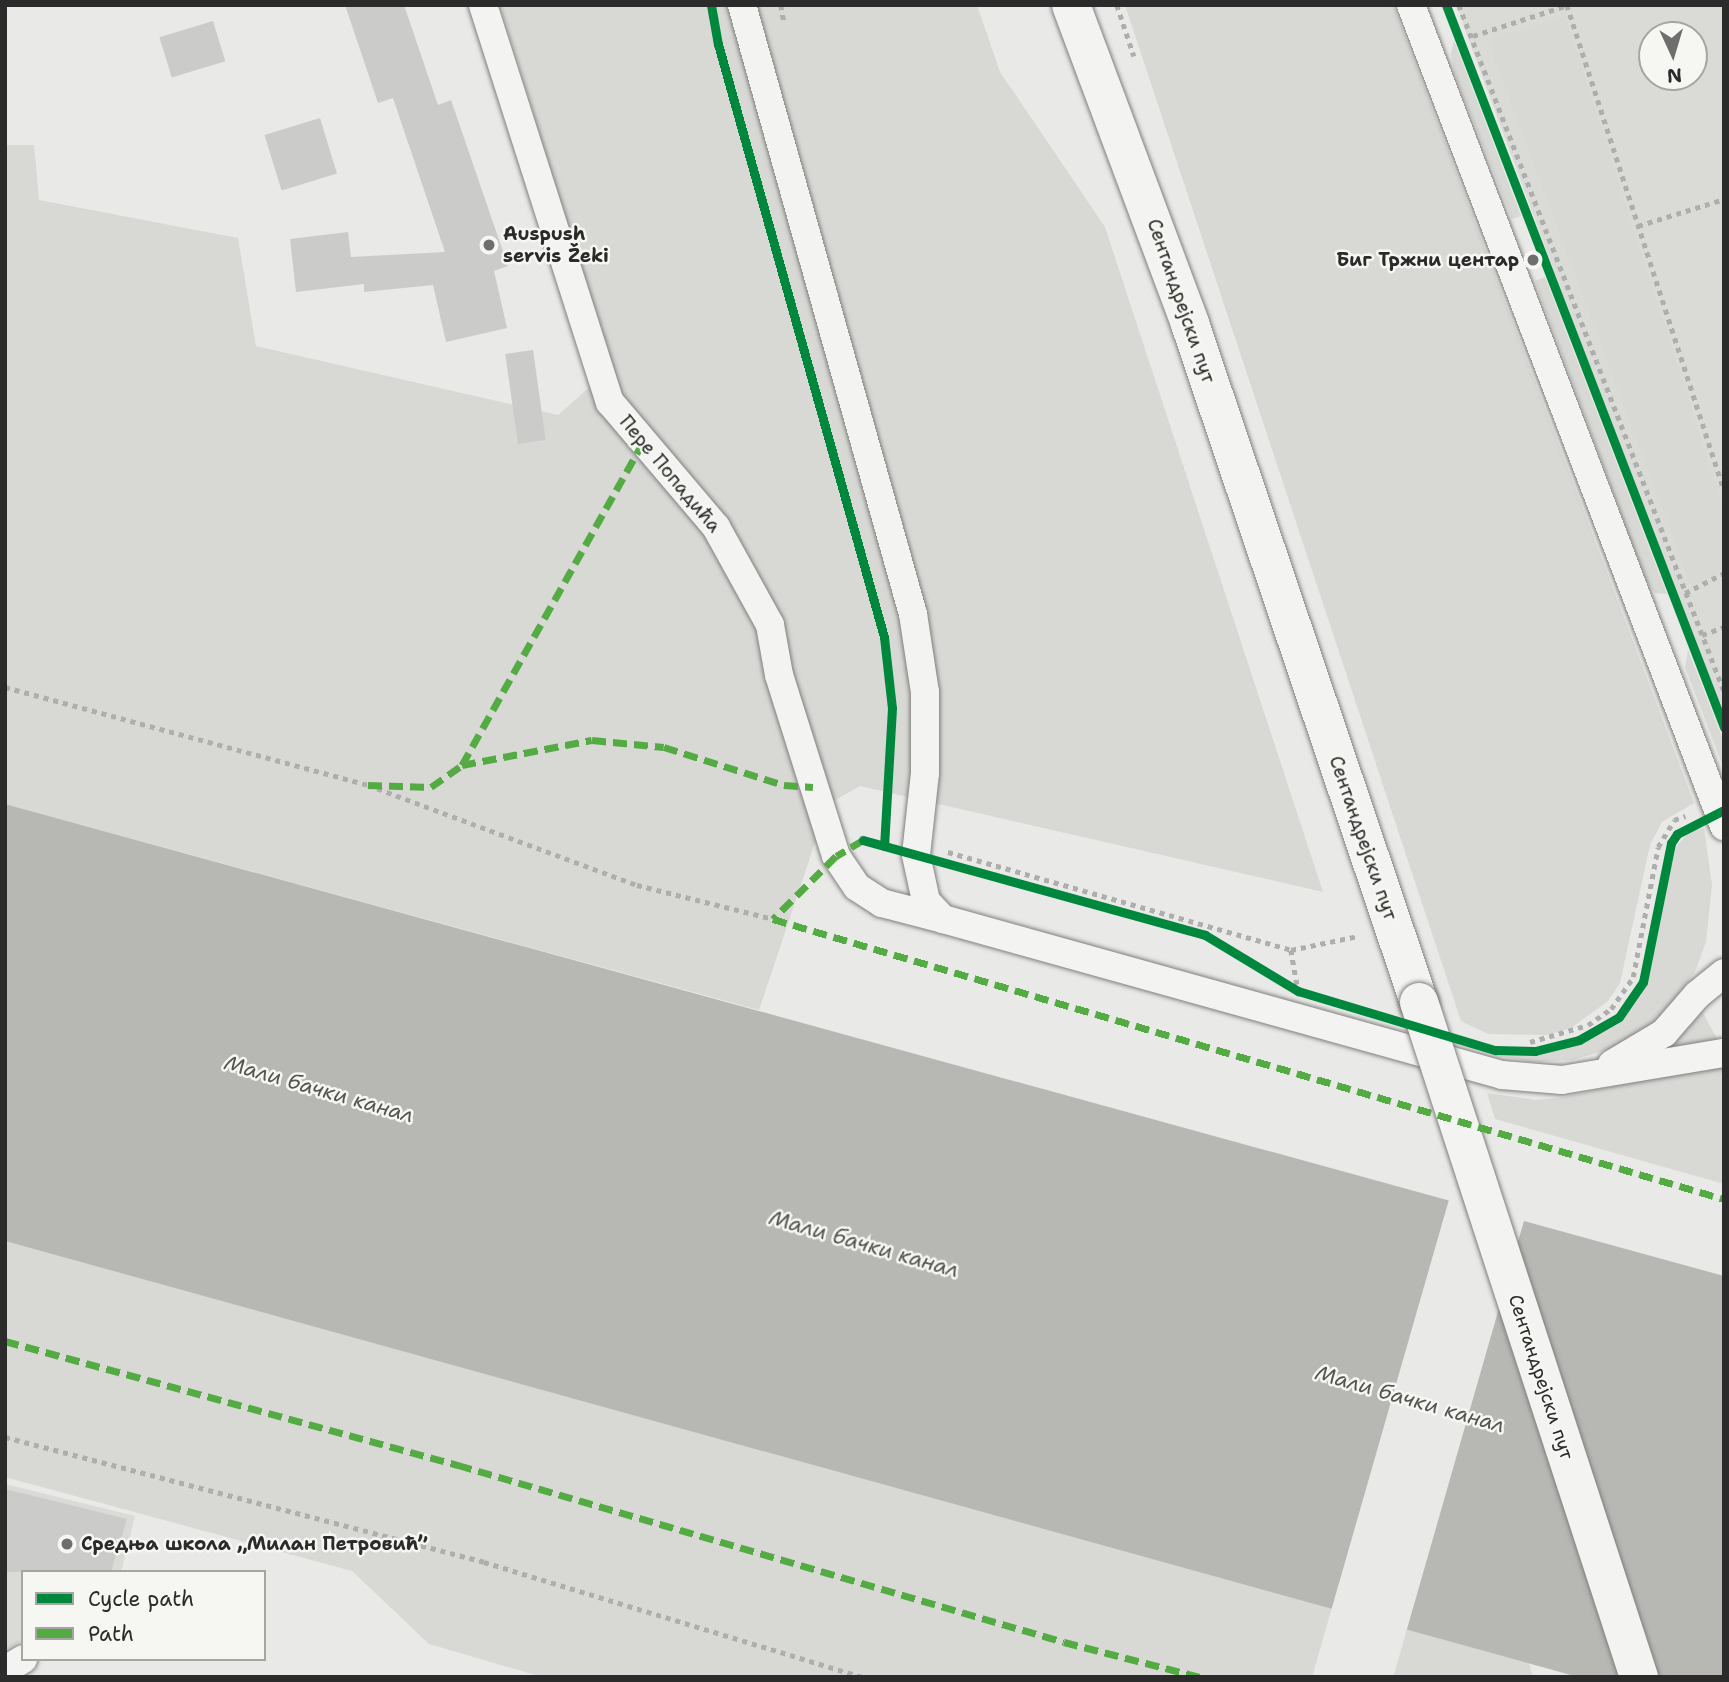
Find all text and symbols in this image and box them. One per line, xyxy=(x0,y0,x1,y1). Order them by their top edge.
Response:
north arrow xyxy=(1638,21,1708,91)
text: N xyxy=(1666,62,1683,88)
street label: Сентандрејски пут xyxy=(1142,216,1220,386)
place label: Auspush servis Žeki xyxy=(503,223,609,267)
marker: Auspush servis Žeki xyxy=(481,237,497,253)
place label: Биг Тржни центар xyxy=(1336,249,1519,271)
marker: Биг Тржни центар xyxy=(1525,252,1541,268)
street label: Пере Попадића xyxy=(614,411,726,537)
street label: Сентандрејски пут xyxy=(1324,753,1402,923)
water label: Мали бачки канал xyxy=(221,1050,417,1128)
water label: Мали бачки канал xyxy=(766,1205,962,1283)
street label: Сентандрејски пут xyxy=(1504,1292,1578,1462)
water label: Мали бачки канал xyxy=(1312,1360,1508,1438)
place label: Средња школа „Милан Петровић” xyxy=(81,1533,428,1555)
marker: Средња школа „Милан Петровић” xyxy=(59,1536,75,1552)
legend xyxy=(21,1570,266,1661)
text: Cycle path xyxy=(88,1585,194,1613)
text: Path xyxy=(88,1620,134,1648)

